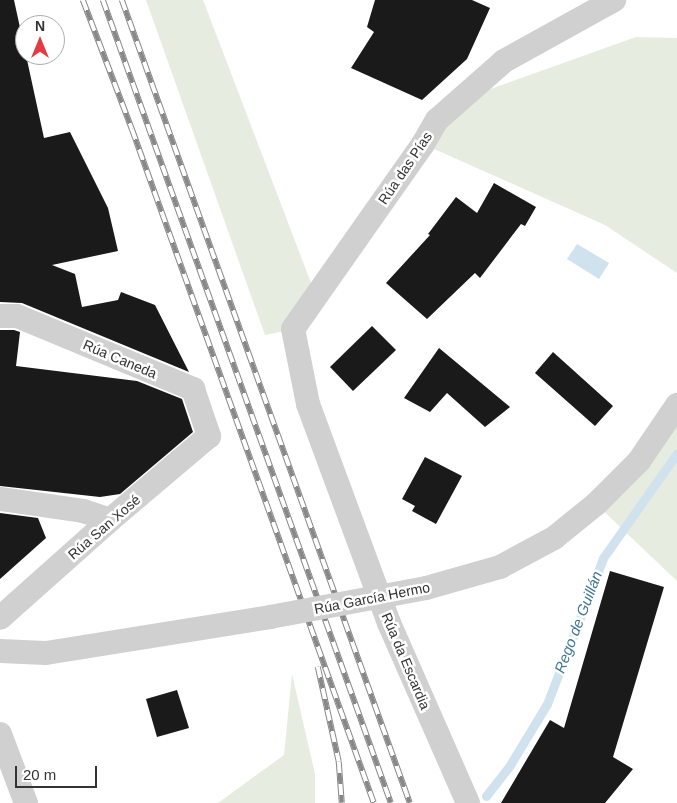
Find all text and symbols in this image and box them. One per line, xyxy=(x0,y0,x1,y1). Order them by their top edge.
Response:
north arrow xyxy=(15,15,65,65)
text: N xyxy=(35,18,45,34)
street label: Rúa das Pías xyxy=(375,128,435,208)
street label: Rúa Caneda xyxy=(81,336,159,382)
street label: Rúa San Xosé xyxy=(64,491,144,563)
water label: Rego de Guillán xyxy=(550,569,606,675)
street label: Rúa García Hermo xyxy=(313,579,431,617)
street label: Rúa da Escardia xyxy=(378,610,434,712)
scale bar xyxy=(18,756,100,788)
text: 20 m xyxy=(23,766,56,783)

